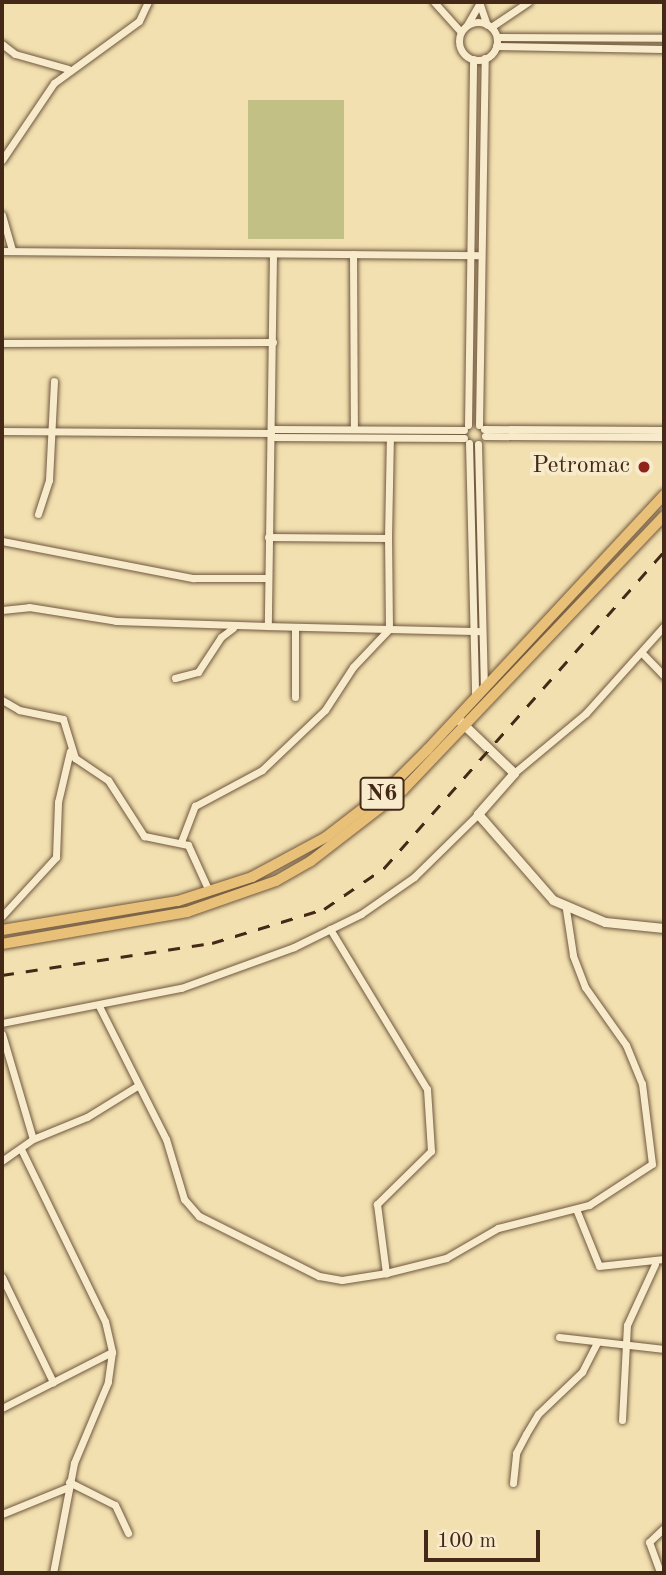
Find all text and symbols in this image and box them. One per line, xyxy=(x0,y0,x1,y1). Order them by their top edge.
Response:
place label: Petromac xyxy=(532,453,630,481)
marker: Petromac xyxy=(636,459,652,475)
road number: N6 xyxy=(359,774,405,814)
scale bar xyxy=(428,1516,544,1560)
text: 100 m xyxy=(437,1531,496,1552)

